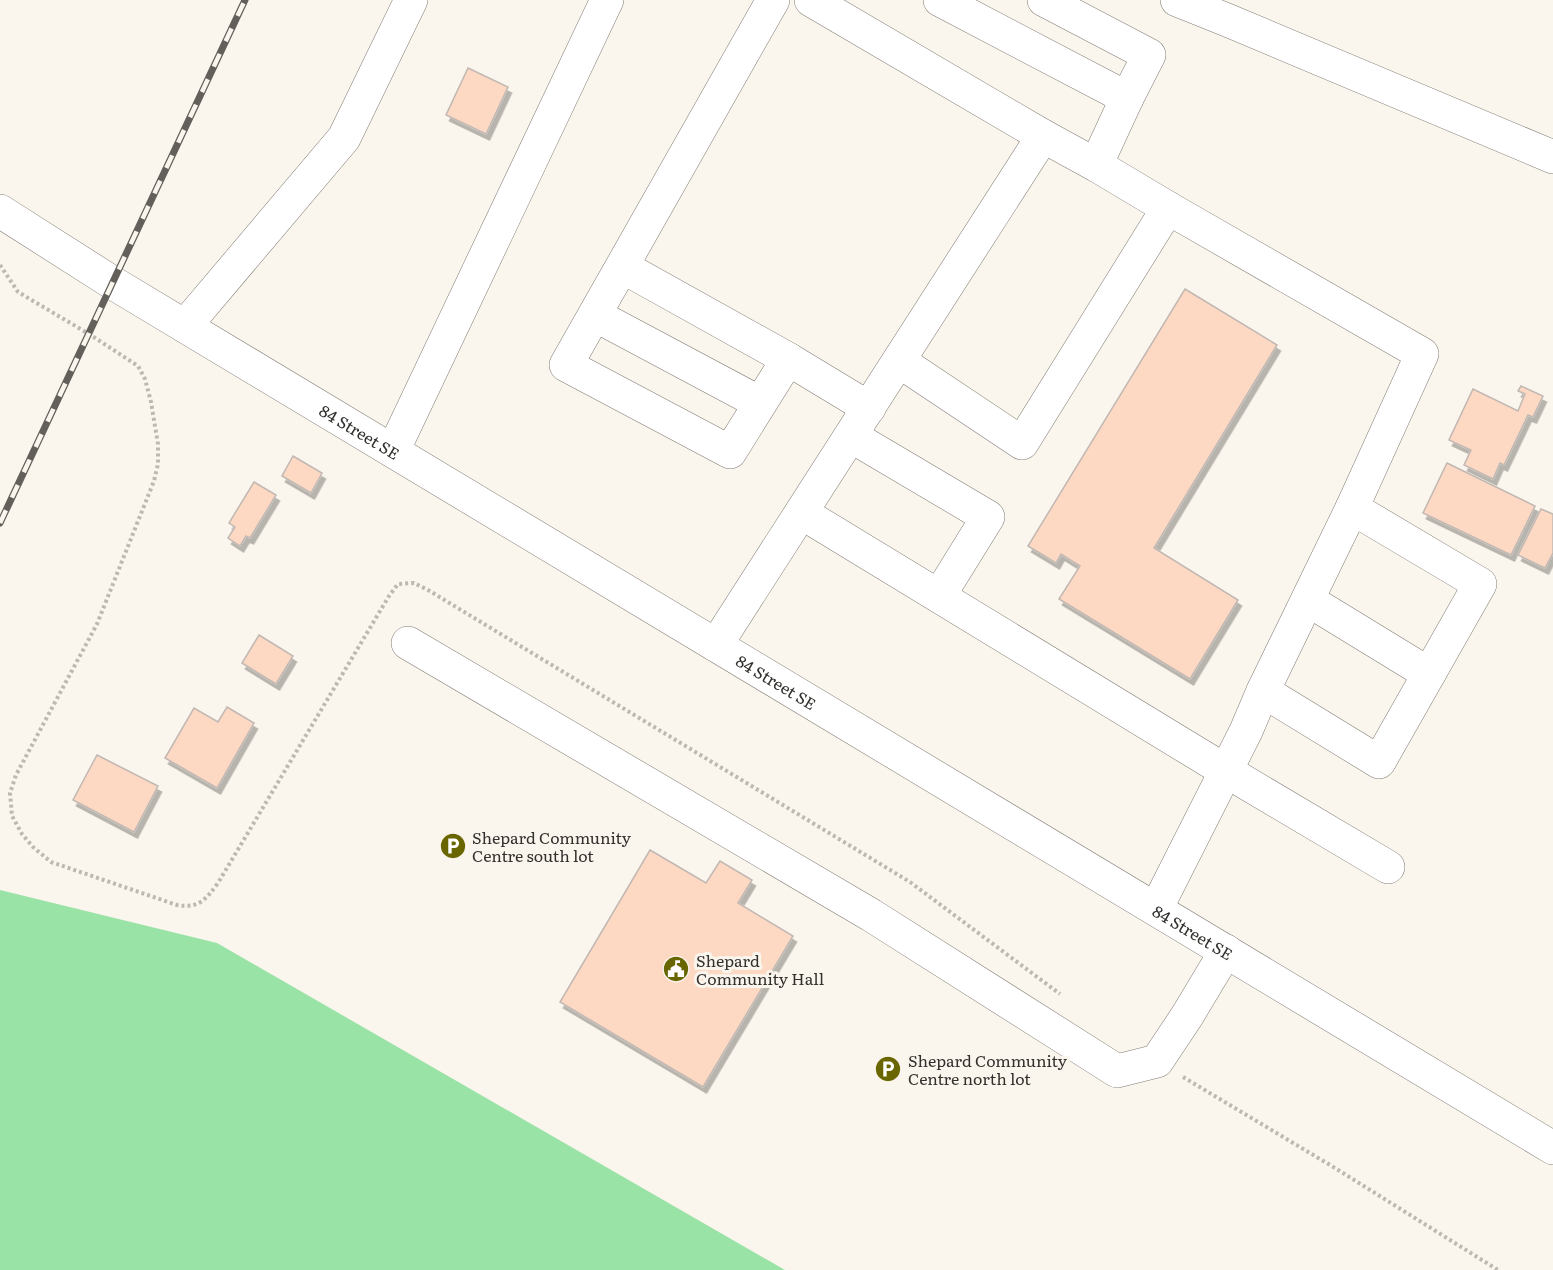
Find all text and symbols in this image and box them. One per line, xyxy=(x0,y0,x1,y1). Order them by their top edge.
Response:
street label: 84 Street SE xyxy=(315,398,405,465)
street label: 84 Street SE xyxy=(732,648,821,715)
place label: Shepard Community Centre south lot xyxy=(472,825,632,867)
parking icon: Shepard Community Centre south lot xyxy=(438,831,468,861)
street label: 84 Street SE xyxy=(1148,898,1238,965)
place label: Shepard Community Hall xyxy=(696,948,824,990)
public building icon: Shepard Community Hall xyxy=(661,954,691,984)
place label: Shepard Community Centre north lot xyxy=(908,1048,1068,1090)
parking icon: Shepard Community Centre north lot xyxy=(873,1054,903,1084)

